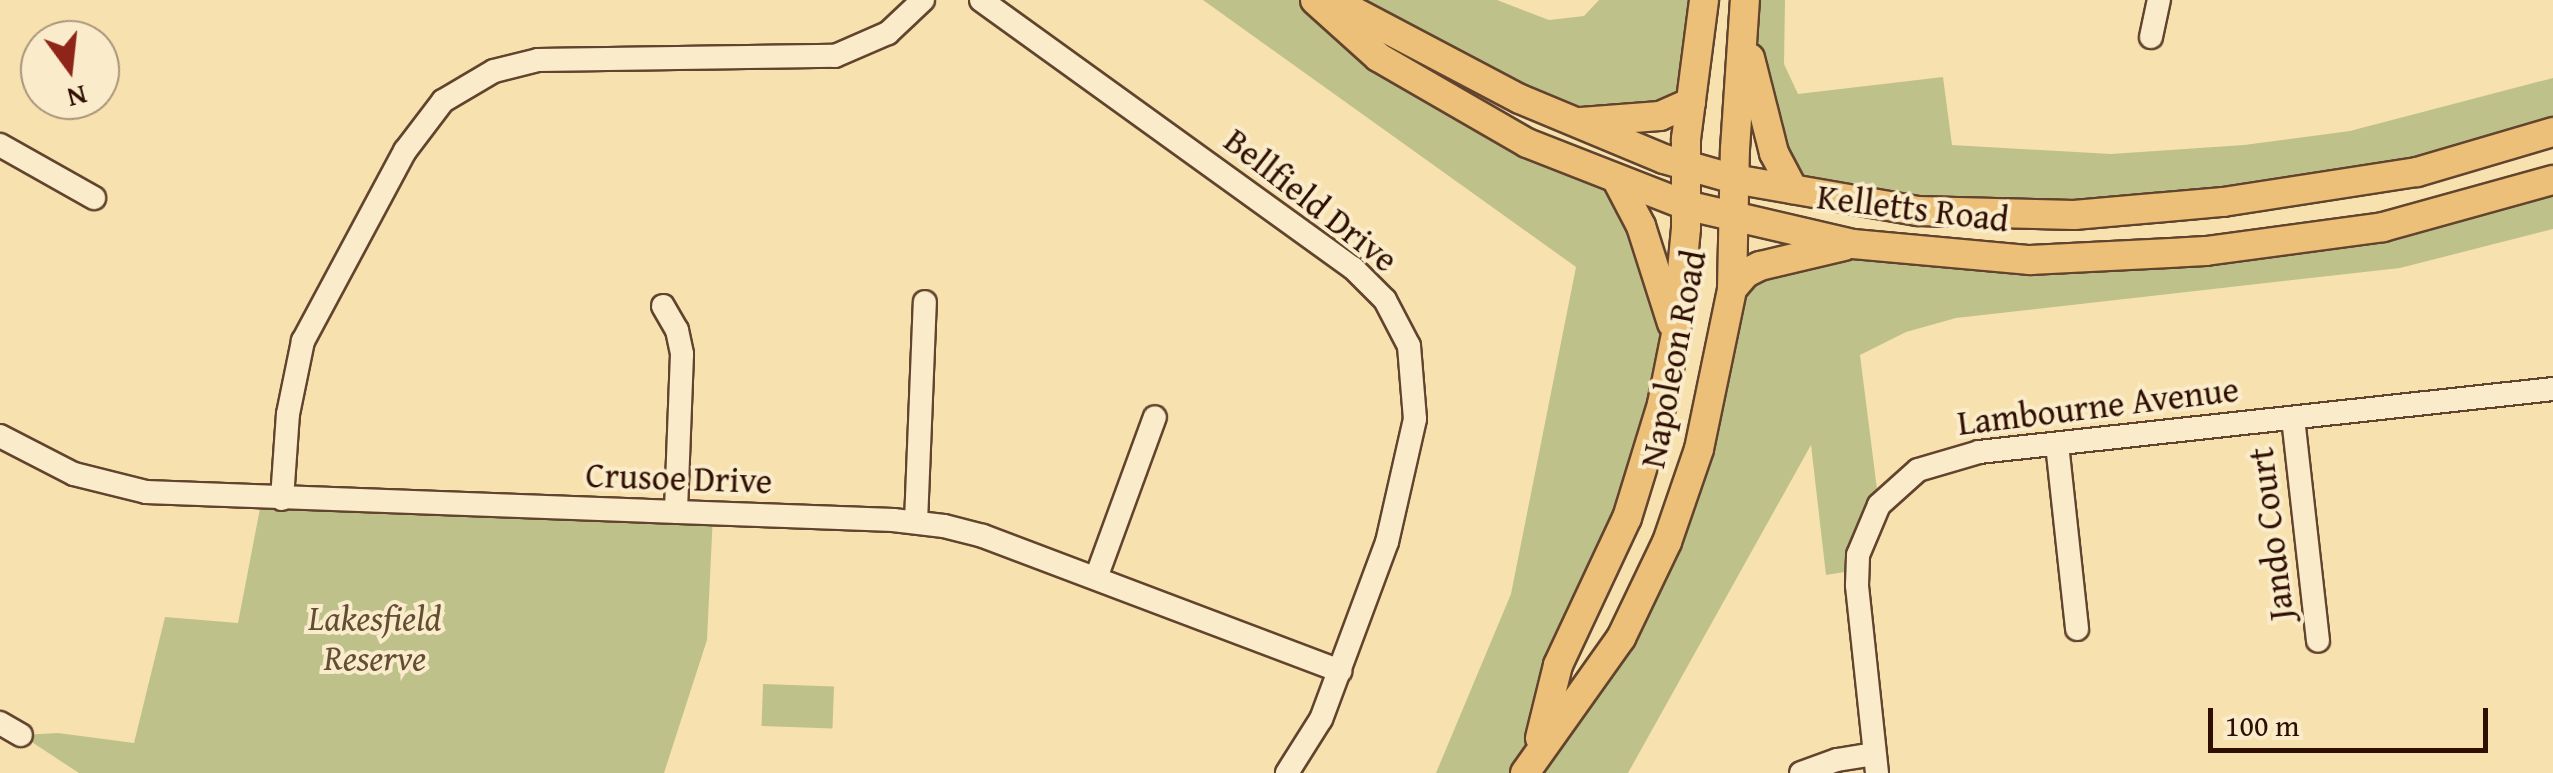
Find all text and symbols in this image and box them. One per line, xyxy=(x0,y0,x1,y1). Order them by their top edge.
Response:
north arrow xyxy=(20,20,120,120)
text: N xyxy=(63,75,92,120)
street label: Bellfield Drive xyxy=(1216,119,1406,281)
street label: Kelletts Road xyxy=(1815,175,2011,241)
street label: Napoleon Road xyxy=(1631,247,1715,471)
street label: Lambourne Avenue xyxy=(1955,368,2241,444)
street label: Jando Court xyxy=(2240,445,2302,623)
street label: Crusoe Drive xyxy=(585,454,773,502)
park label: Lakesfield Reserve xyxy=(308,597,442,679)
scale bar xyxy=(2213,688,2493,750)
text: 100 m xyxy=(2225,703,2299,747)

